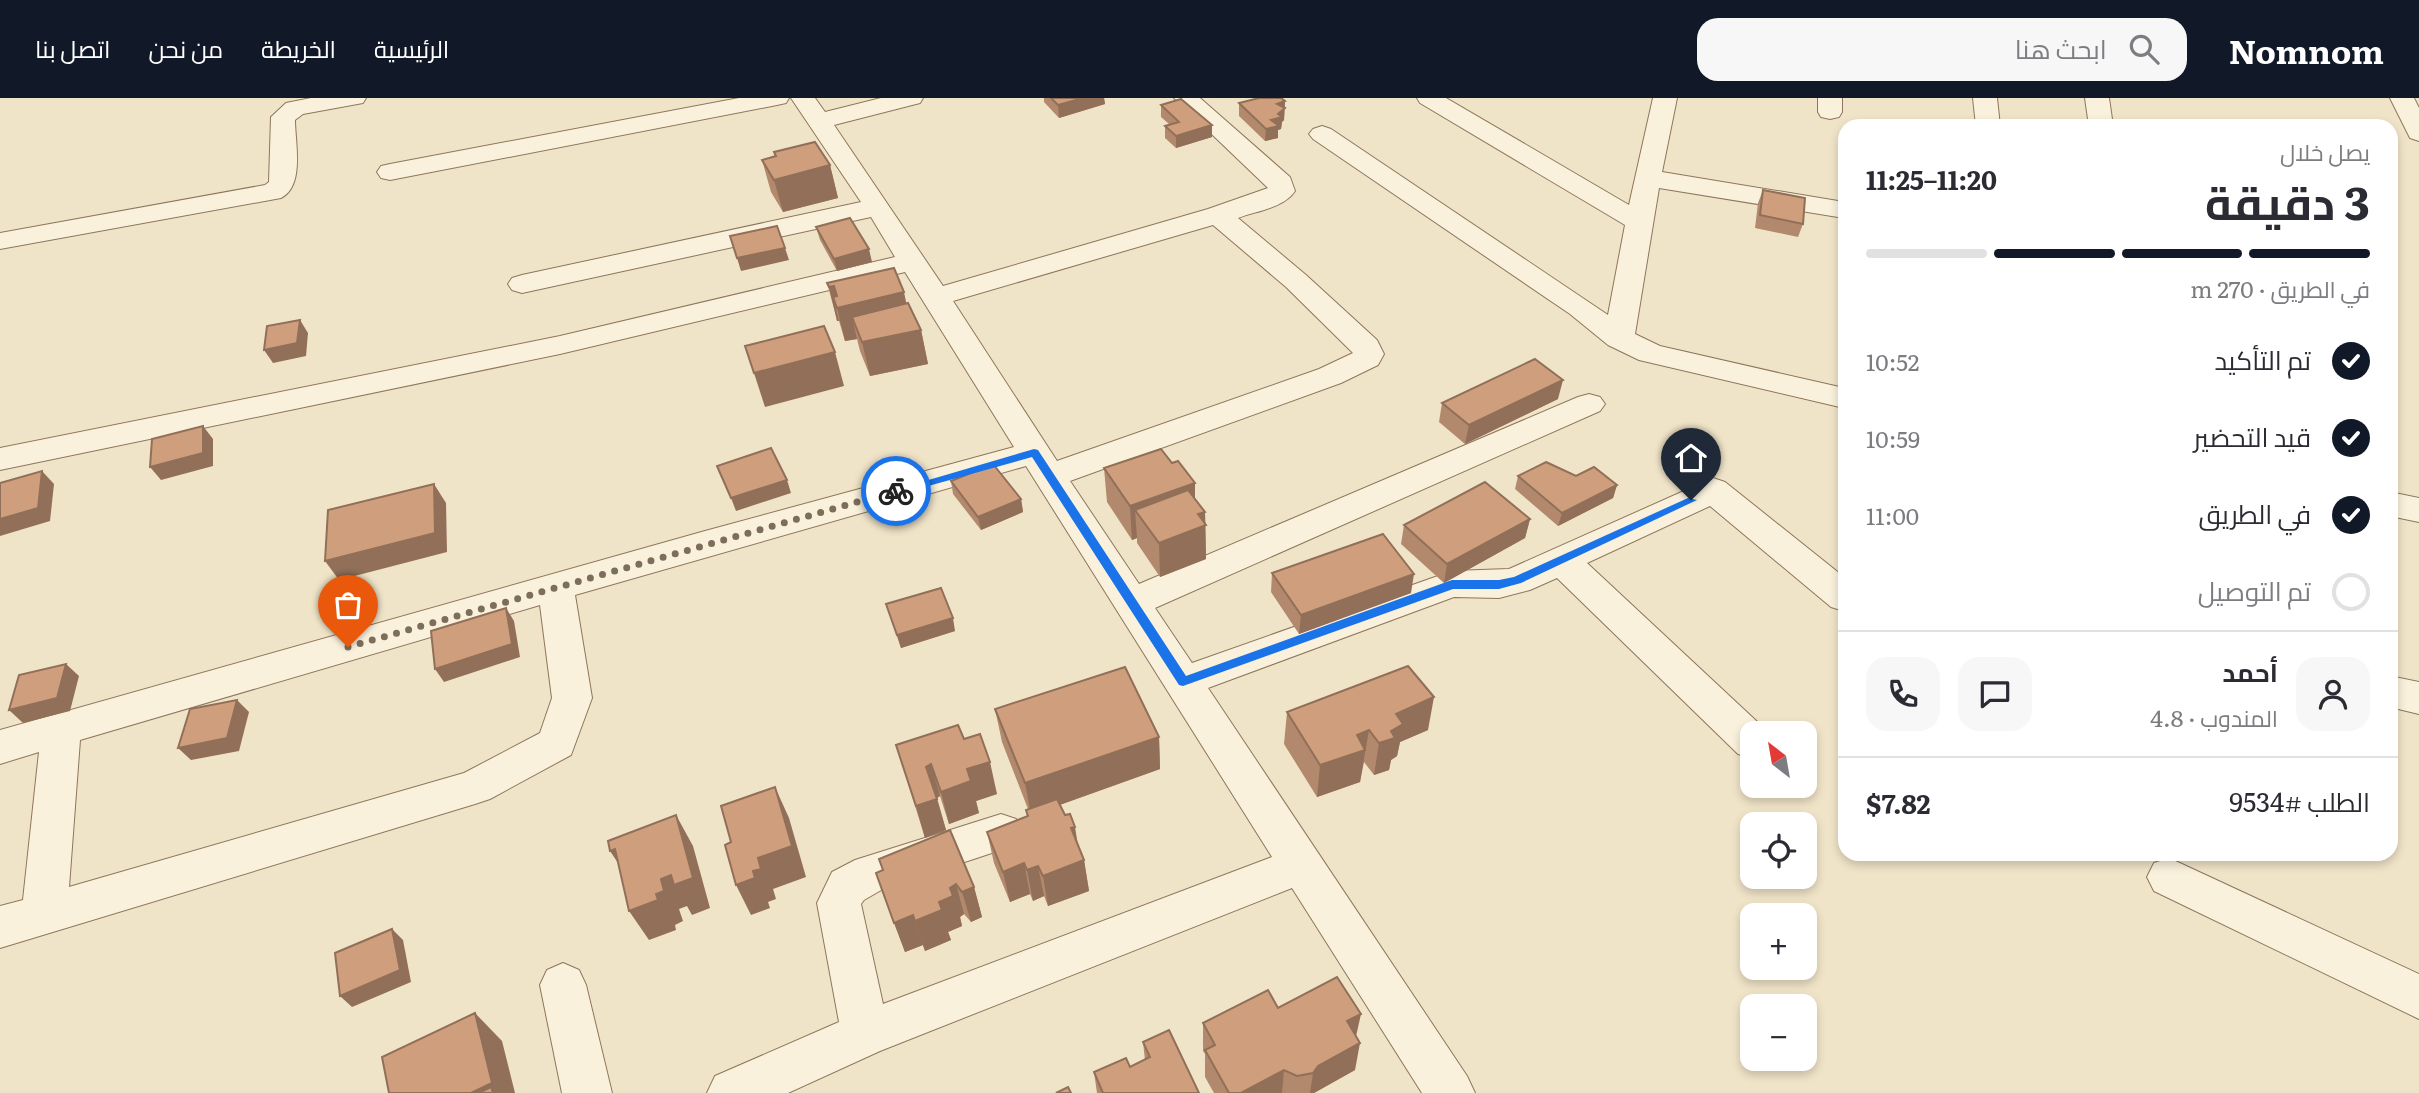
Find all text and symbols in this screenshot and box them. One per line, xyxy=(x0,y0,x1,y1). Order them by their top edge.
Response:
search box xyxy=(1697,18,2187,81)
text: Nomnom xyxy=(2229,25,2384,74)
text: ابحث هنا xyxy=(2015,28,2107,67)
text: اتصل بنا xyxy=(35,30,110,65)
text: من نحن xyxy=(148,30,223,65)
text: الخريطة xyxy=(261,30,336,65)
text: الرئيسية xyxy=(374,30,449,65)
icon: search xyxy=(2125,30,2163,68)
text: يصل خلال xyxy=(2280,134,2370,168)
text: 11:20–11:25 xyxy=(1866,159,1997,198)
text: 3 دقيقة xyxy=(2205,166,2370,234)
text: في الطريق · 270 m xyxy=(2190,271,2370,305)
text: تم التأكيد xyxy=(2214,339,2311,378)
icon: check xyxy=(2332,342,2370,380)
text: 10:52 xyxy=(1866,344,1919,378)
text: قيد التحضير xyxy=(2193,416,2311,455)
icon: check xyxy=(2332,419,2370,457)
text: 10:59 xyxy=(1866,421,1920,455)
pin xyxy=(1661,428,1721,500)
icon: home xyxy=(1672,439,1710,477)
courier xyxy=(861,456,931,526)
icon: bike xyxy=(877,472,915,510)
text: في الطريق xyxy=(2198,493,2311,532)
icon: check xyxy=(2332,496,2370,534)
text: 11:00 xyxy=(1866,498,1919,532)
text: تم التوصيل xyxy=(2198,570,2311,609)
pin xyxy=(318,575,378,647)
icon: bag xyxy=(329,586,367,624)
text: أحمد xyxy=(2222,651,2278,690)
button: phone xyxy=(1866,657,1940,731)
button: chat xyxy=(1958,657,2032,731)
button: person xyxy=(2296,657,2370,731)
text: المندوب · 4.8 xyxy=(2150,700,2278,734)
north arrow xyxy=(1740,721,1816,798)
map controls xyxy=(1740,721,1817,1071)
text: الطلب #9534 xyxy=(2229,781,2370,820)
text: $7.82 xyxy=(1866,783,1931,822)
button: locate xyxy=(1740,812,1817,889)
button: + xyxy=(1740,903,1817,980)
button: − xyxy=(1740,994,1817,1071)

